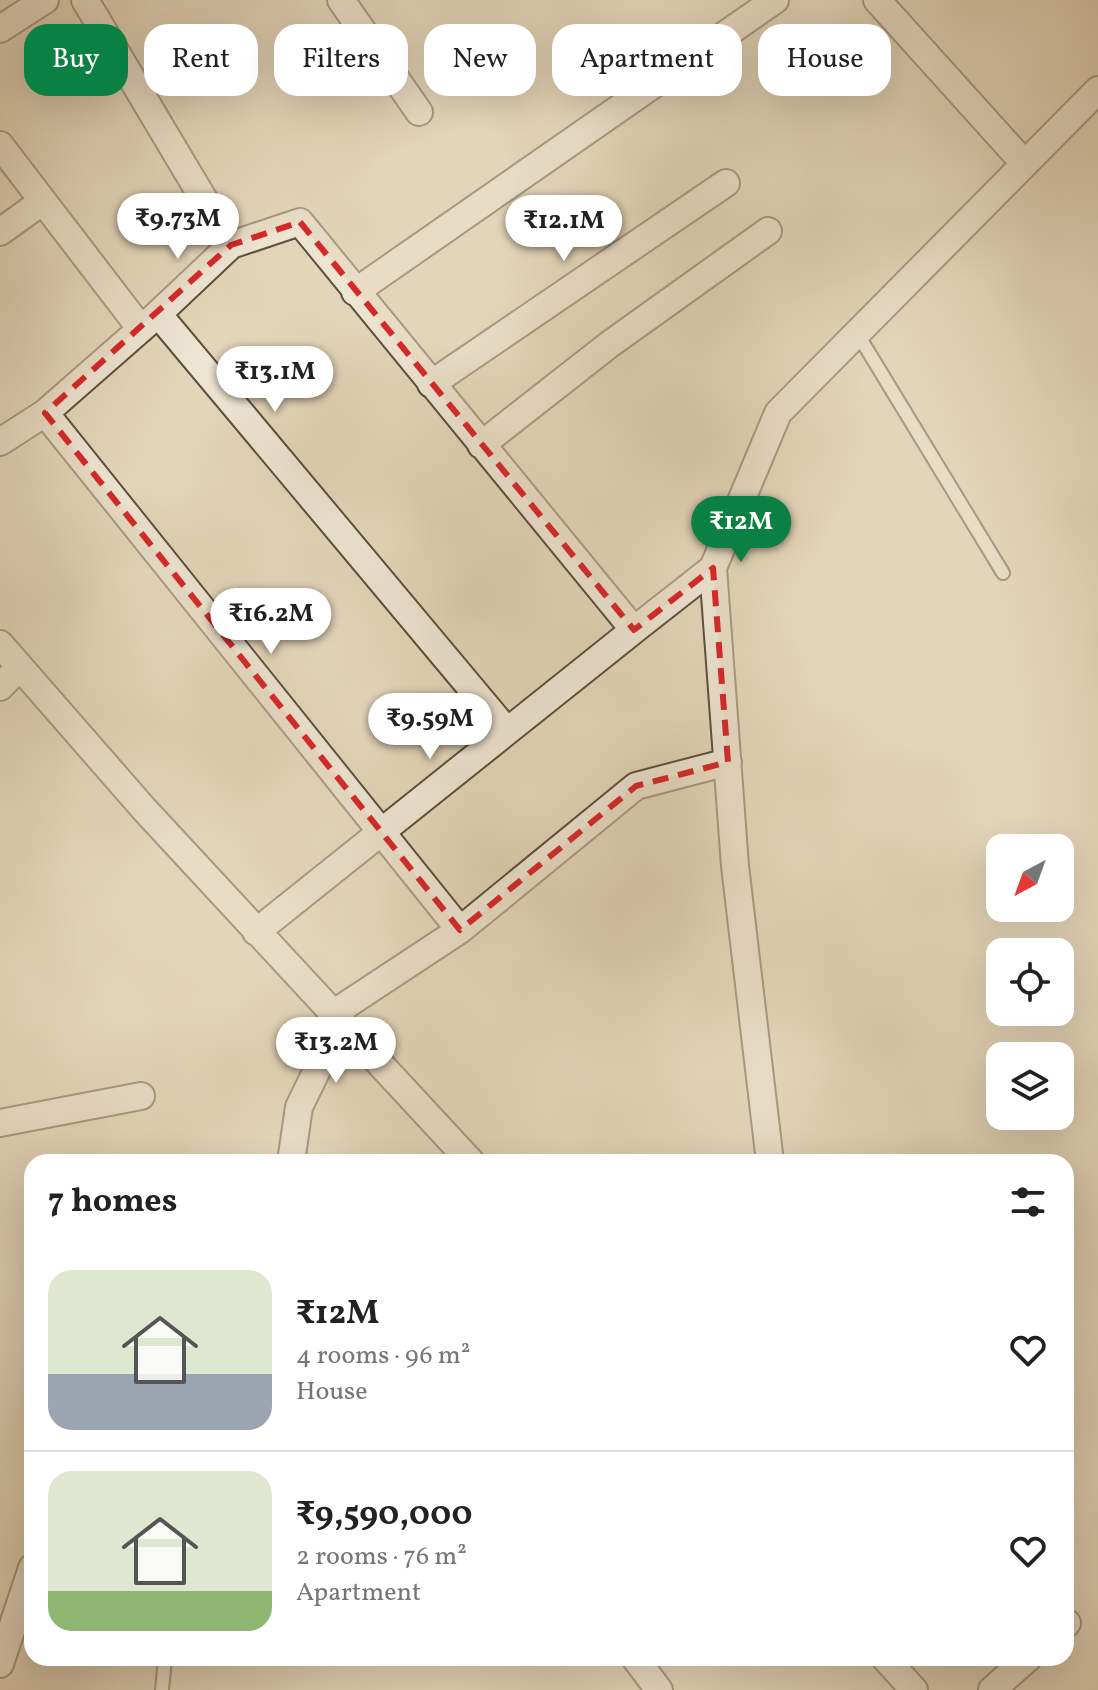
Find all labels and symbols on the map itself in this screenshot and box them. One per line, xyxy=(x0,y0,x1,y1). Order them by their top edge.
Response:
pin: ₹9.73M xyxy=(113,193,243,261)
pin: ₹12.1M xyxy=(499,195,629,263)
pin: ₹13.1M xyxy=(210,346,340,414)
pin: ₹12M xyxy=(694,496,788,564)
pin: ₹16.2M xyxy=(206,588,336,656)
pin: ₹9.59M xyxy=(365,693,495,761)
north arrow xyxy=(986,834,1074,922)
pin: ₹13.2M xyxy=(271,1017,401,1085)

